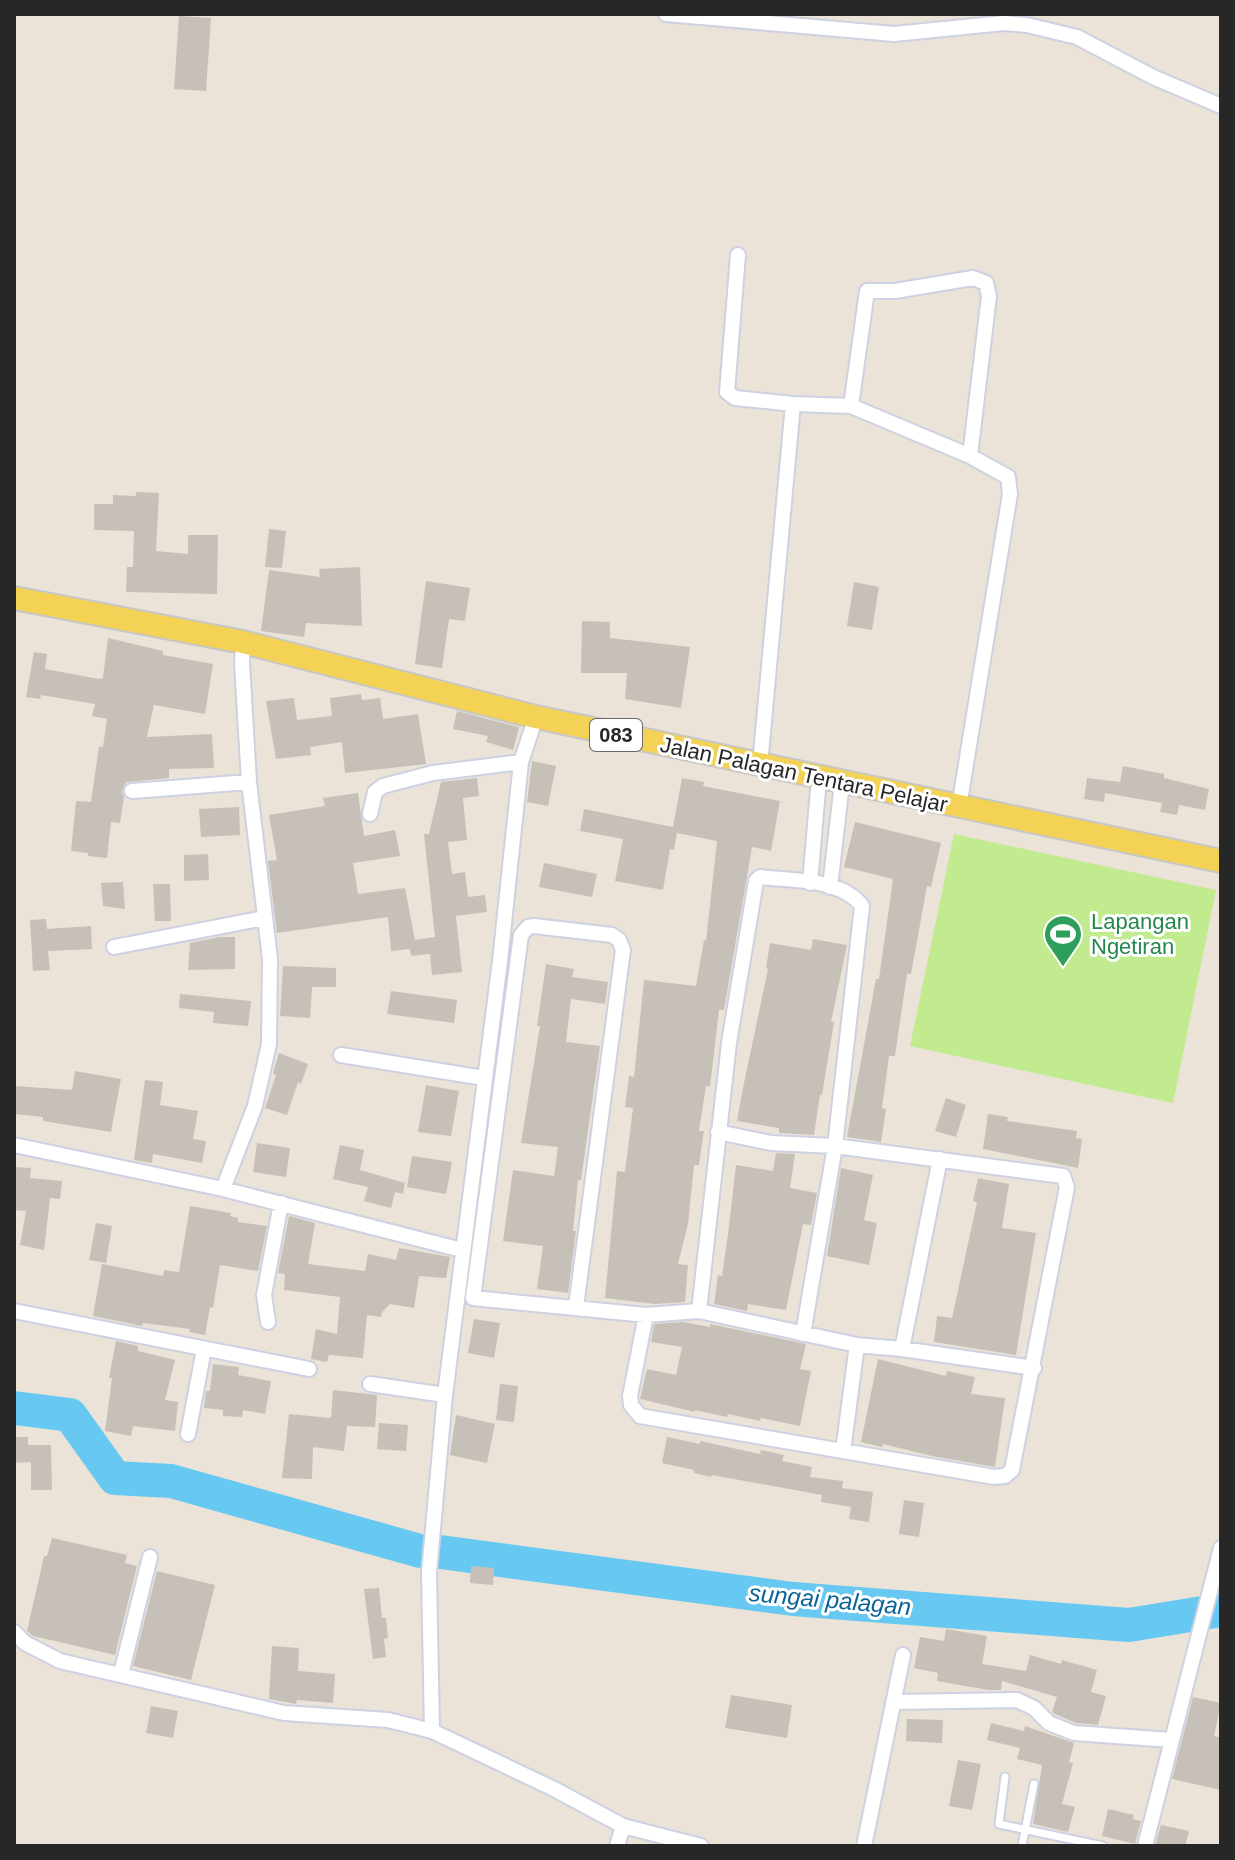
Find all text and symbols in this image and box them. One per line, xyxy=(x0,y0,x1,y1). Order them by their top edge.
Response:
road number: 083 xyxy=(590,719,642,751)
street label: Jalan Palagan Tentara Pelajar xyxy=(658,732,950,817)
place label: Lapangan Ngetiran xyxy=(1091,909,1189,959)
sports icon: Lapangan Ngetiran xyxy=(1042,913,1084,968)
water label: sungai palagan xyxy=(748,1579,912,1620)

